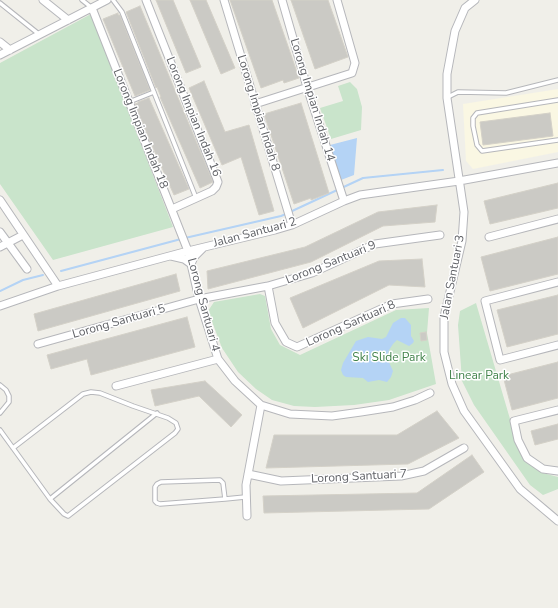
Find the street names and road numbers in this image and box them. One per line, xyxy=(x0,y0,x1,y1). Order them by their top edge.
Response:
street label: Lorong Impian Indah 14 xyxy=(286,37,338,163)
street label: Lorong Impian Indah 8 xyxy=(233,53,283,173)
street label: Lorong Impian Indah 16 xyxy=(162,55,224,179)
street label: Lorong Impian Indah 18 xyxy=(109,67,171,191)
street label: Jalan Santuari 2 xyxy=(212,215,298,251)
street label: Jalan Santuari 3 xyxy=(438,234,468,320)
street label: Lorong Santuari 9 xyxy=(284,238,378,288)
street label: Lorong Santuari 4 xyxy=(184,257,222,353)
street label: Lorong Santuari 8 xyxy=(304,298,398,350)
street label: Lorong Santuari 5 xyxy=(71,302,167,342)
street label: Lorong Santuari 7 xyxy=(311,467,407,487)

